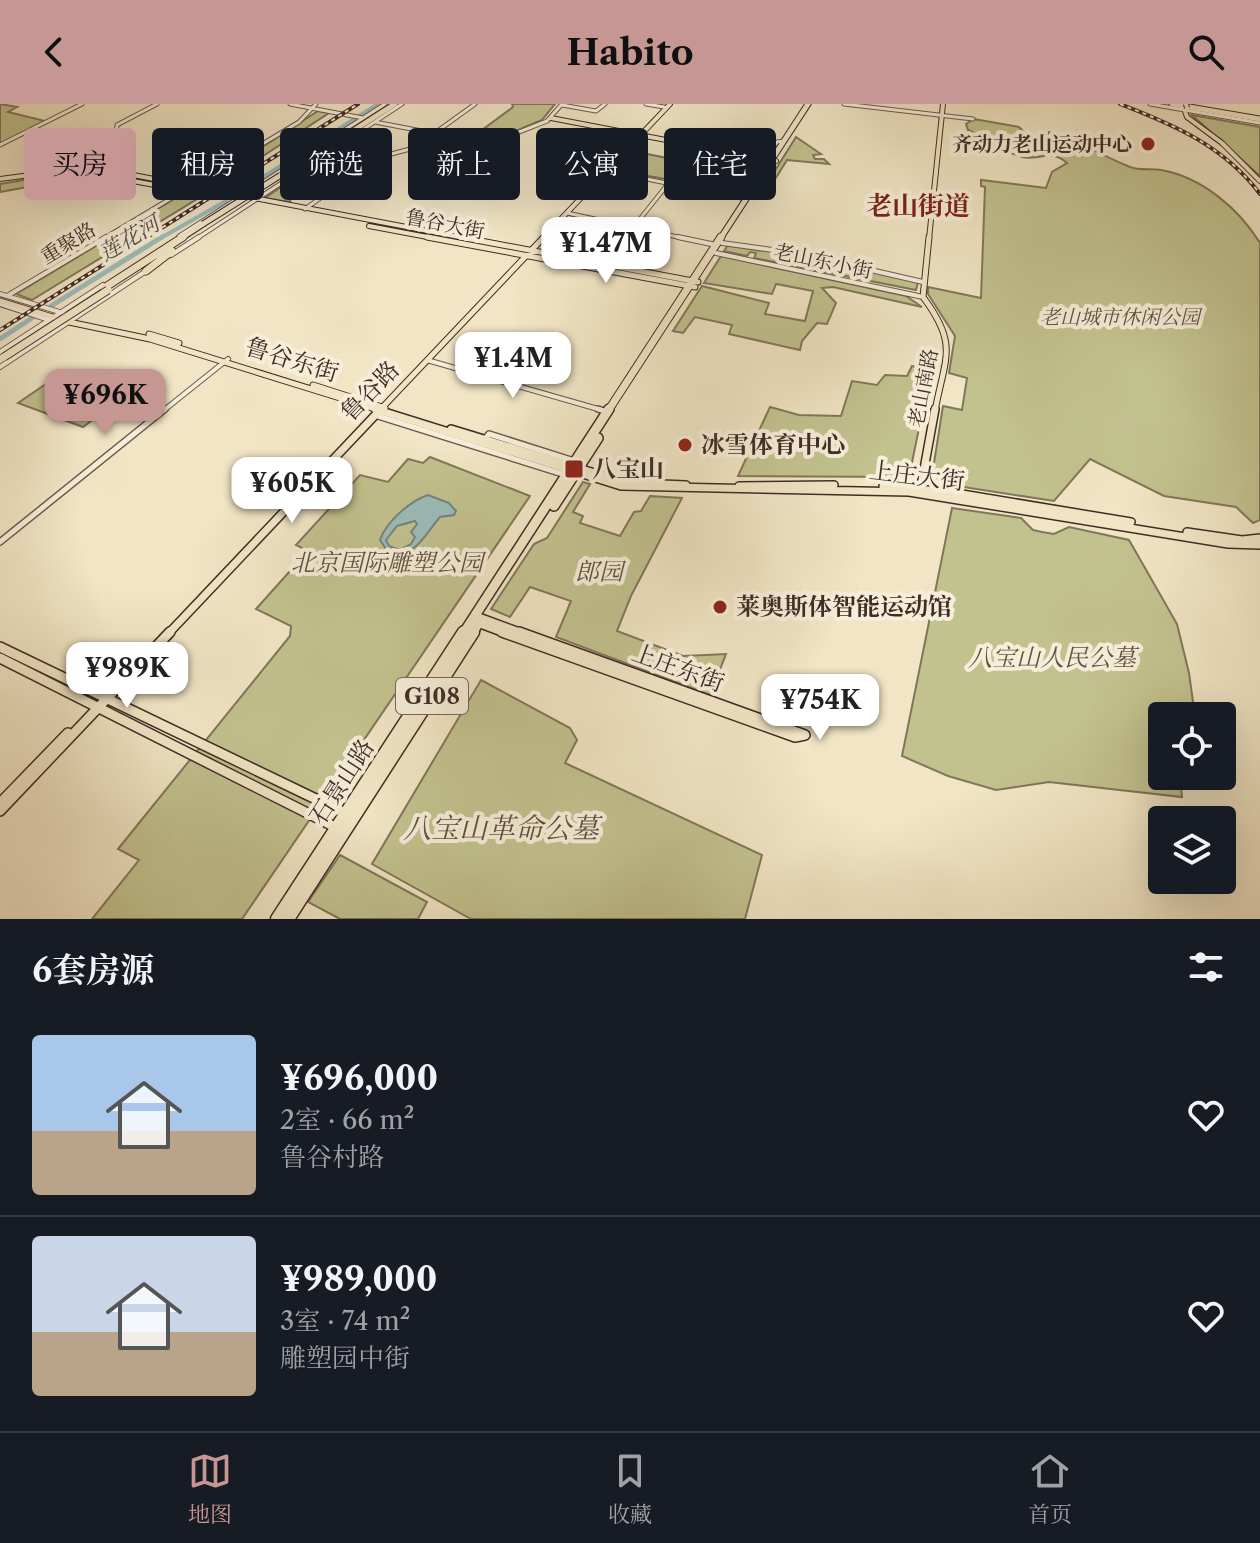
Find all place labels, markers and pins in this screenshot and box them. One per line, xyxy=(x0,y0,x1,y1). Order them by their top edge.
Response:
place label: 齐动力老山运动中心 xyxy=(952,132,1132,156)
marker: 齐动力老山运动中心 xyxy=(1139,135,1157,153)
pin: ¥1.47M xyxy=(541,217,671,285)
pin: ¥1.4M xyxy=(457,332,569,400)
pin: ¥696K xyxy=(49,369,161,437)
place label: 冰雪体育中心 xyxy=(701,430,845,459)
marker: 冰雪体育中心 xyxy=(676,436,694,454)
place label: 八宝山 xyxy=(592,454,664,483)
pin: ¥605K xyxy=(236,457,348,525)
marker: 八宝山 xyxy=(563,458,585,480)
place label: 莱奥斯体智能运动馆 xyxy=(736,592,952,621)
marker: 莱奥斯体智能运动馆 xyxy=(711,598,729,616)
pin: ¥989K xyxy=(71,642,183,710)
pin: ¥754K xyxy=(764,674,876,742)

